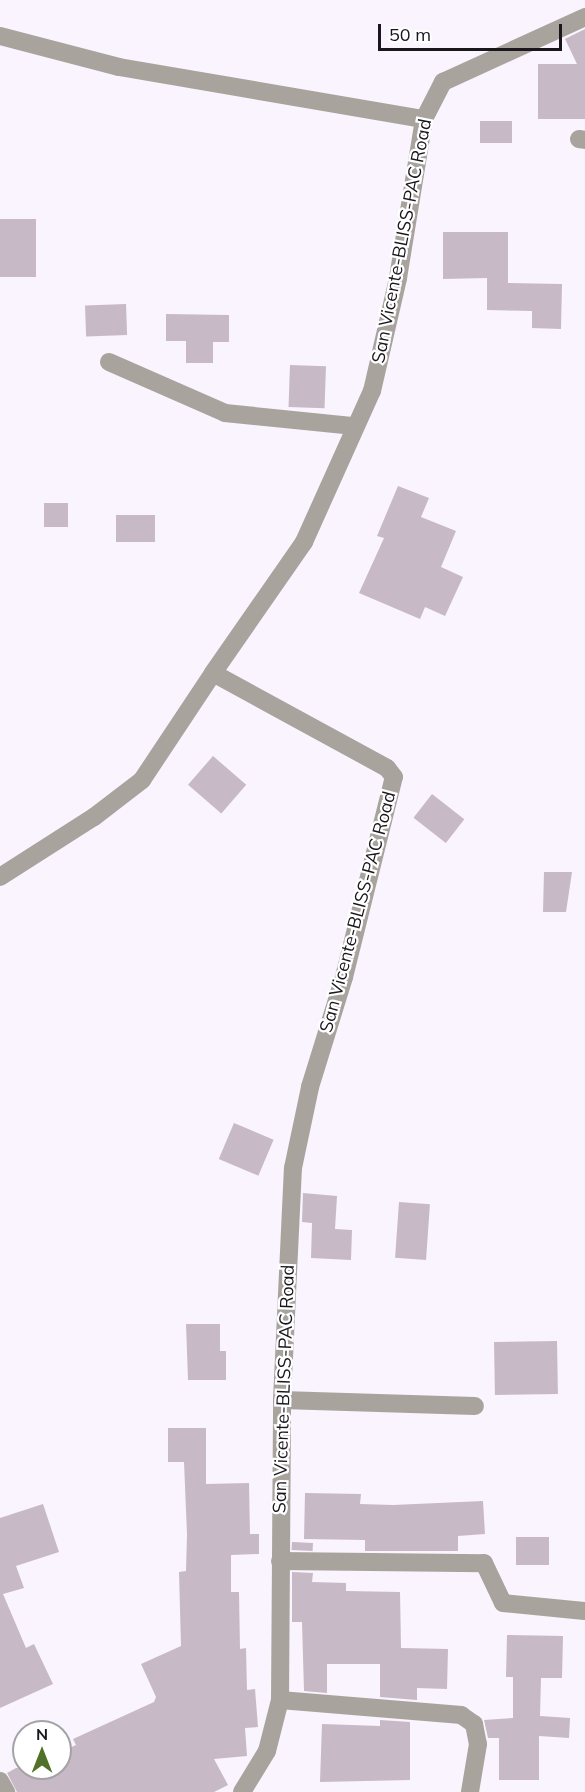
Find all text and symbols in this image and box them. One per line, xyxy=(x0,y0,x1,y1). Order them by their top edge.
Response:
scale bar xyxy=(381,12,566,50)
text: 50 m xyxy=(389,23,431,46)
street label: San Vicente-BLISS-PAC Road xyxy=(368,117,436,365)
street label: San Vicente-BLISS-PAC Road xyxy=(315,789,401,1035)
street label: San Vicente-BLISS-PAC Road xyxy=(269,1264,299,1514)
north arrow xyxy=(12,1720,72,1780)
text: N xyxy=(36,1724,48,1744)

